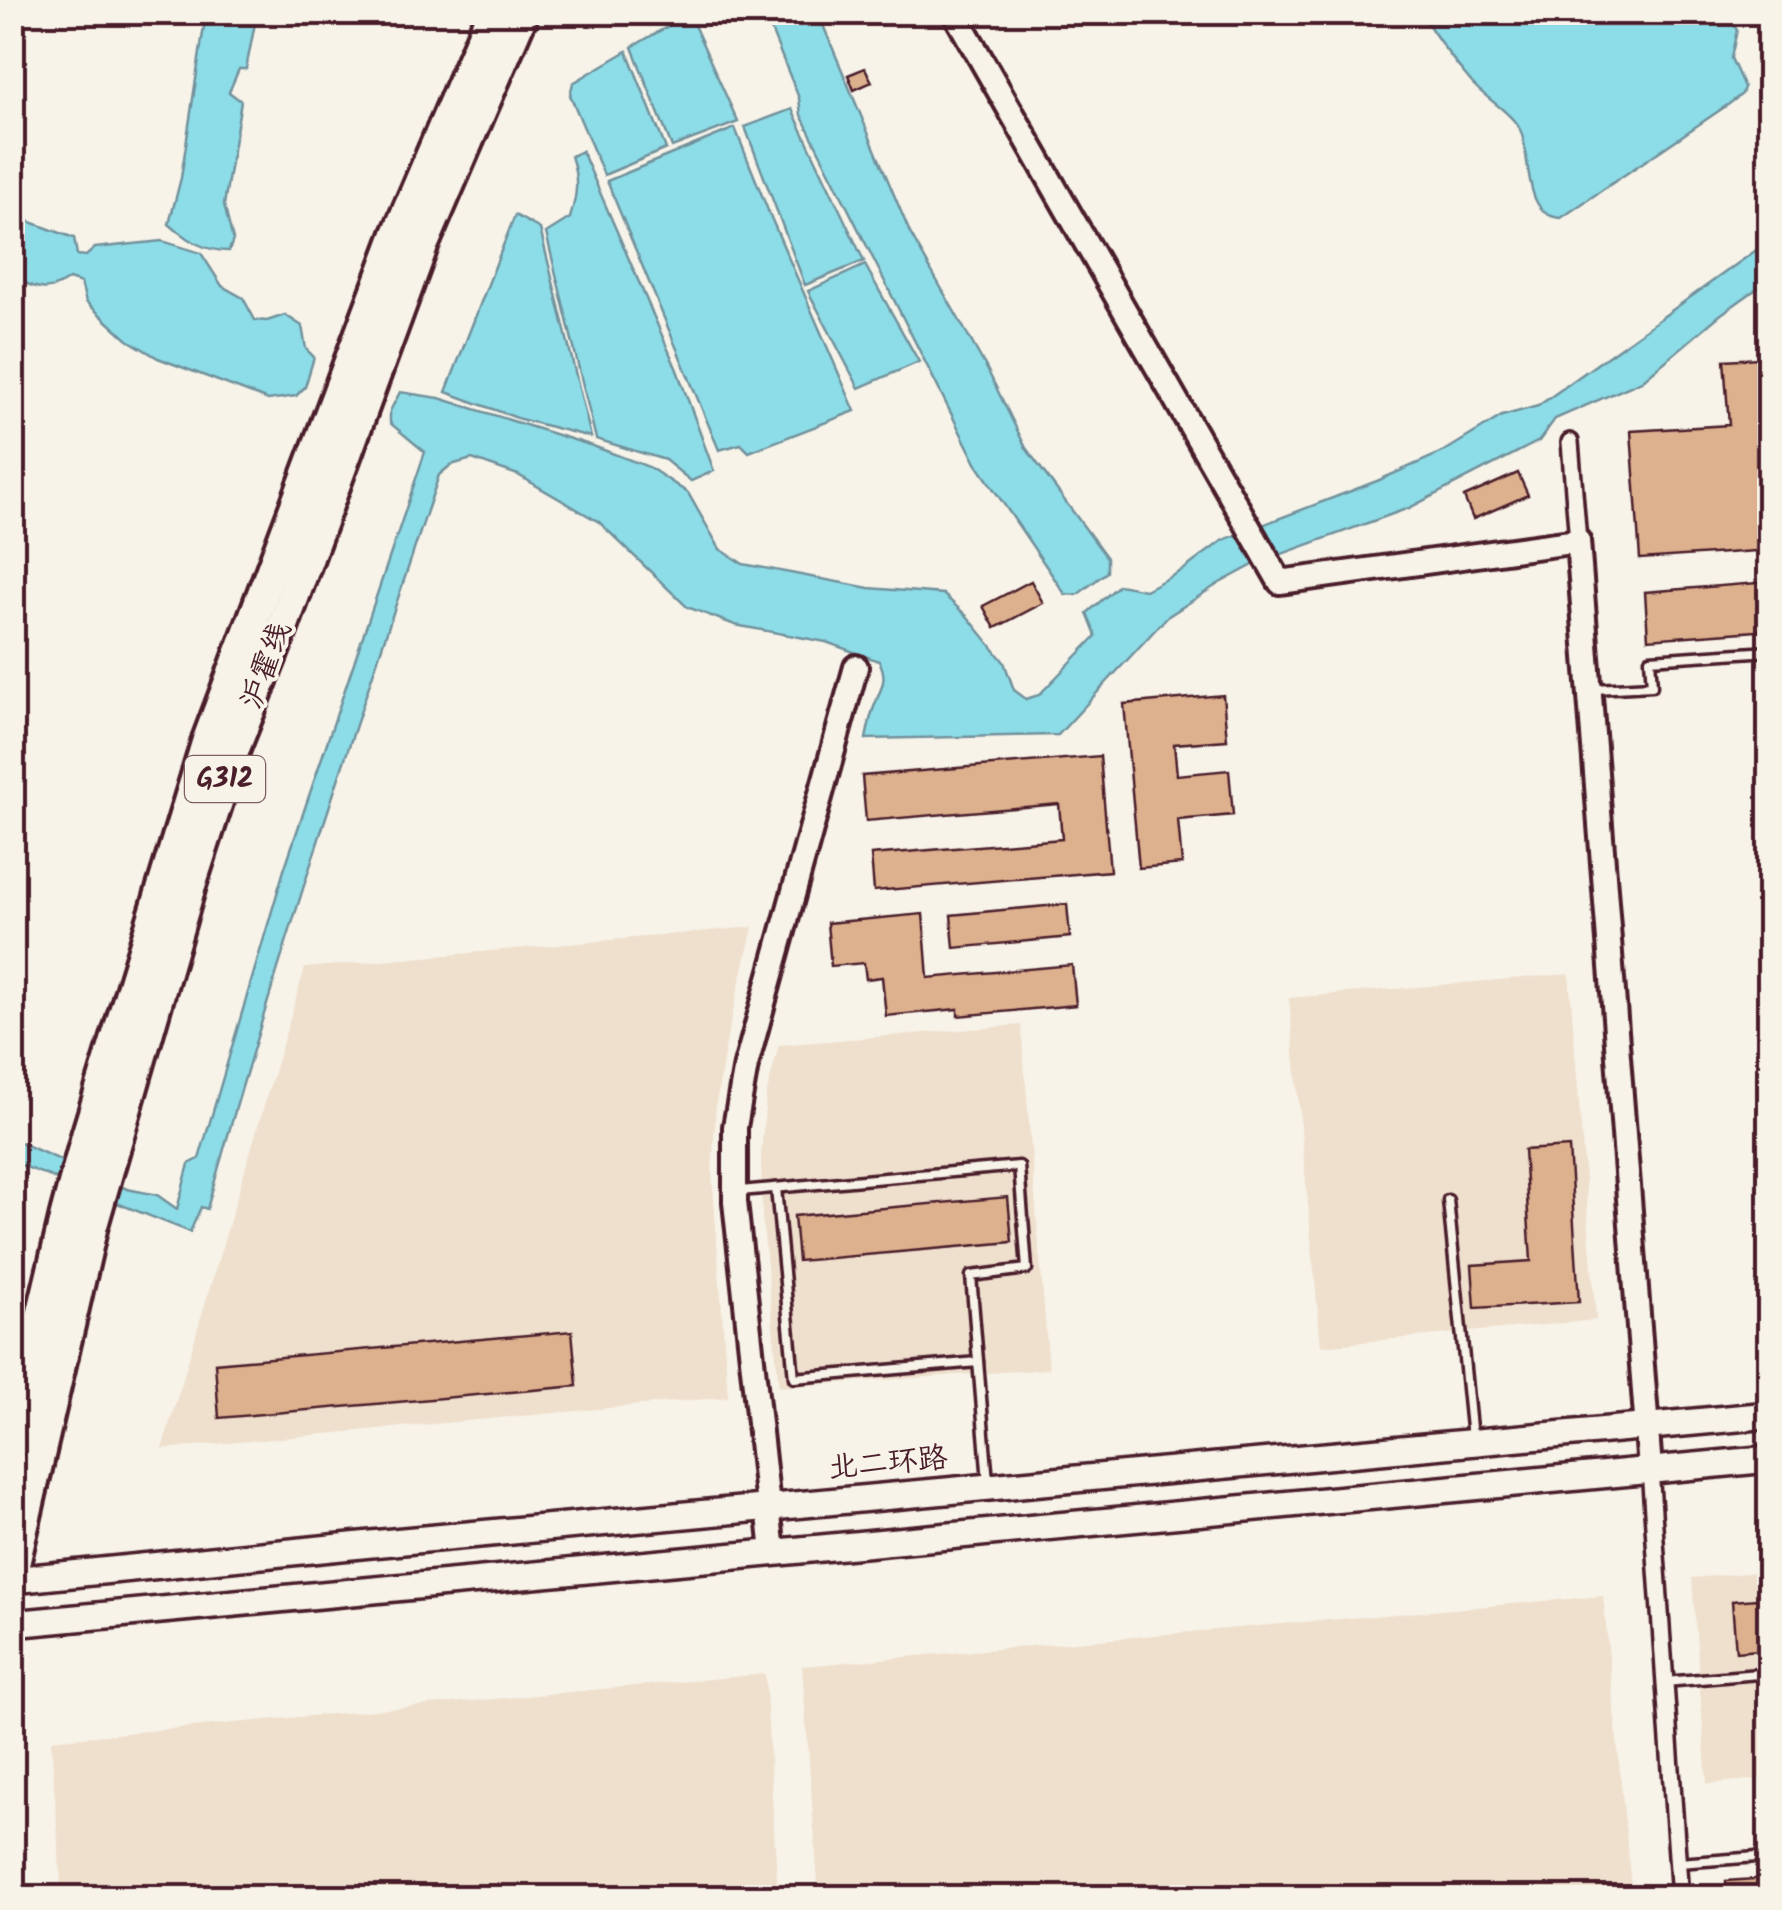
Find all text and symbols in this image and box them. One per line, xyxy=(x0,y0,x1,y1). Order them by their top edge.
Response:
street label: 沪霍线 xyxy=(228,615,306,717)
road number: G312 xyxy=(185,756,265,802)
street label: 北二环路 xyxy=(826,1435,950,1493)

